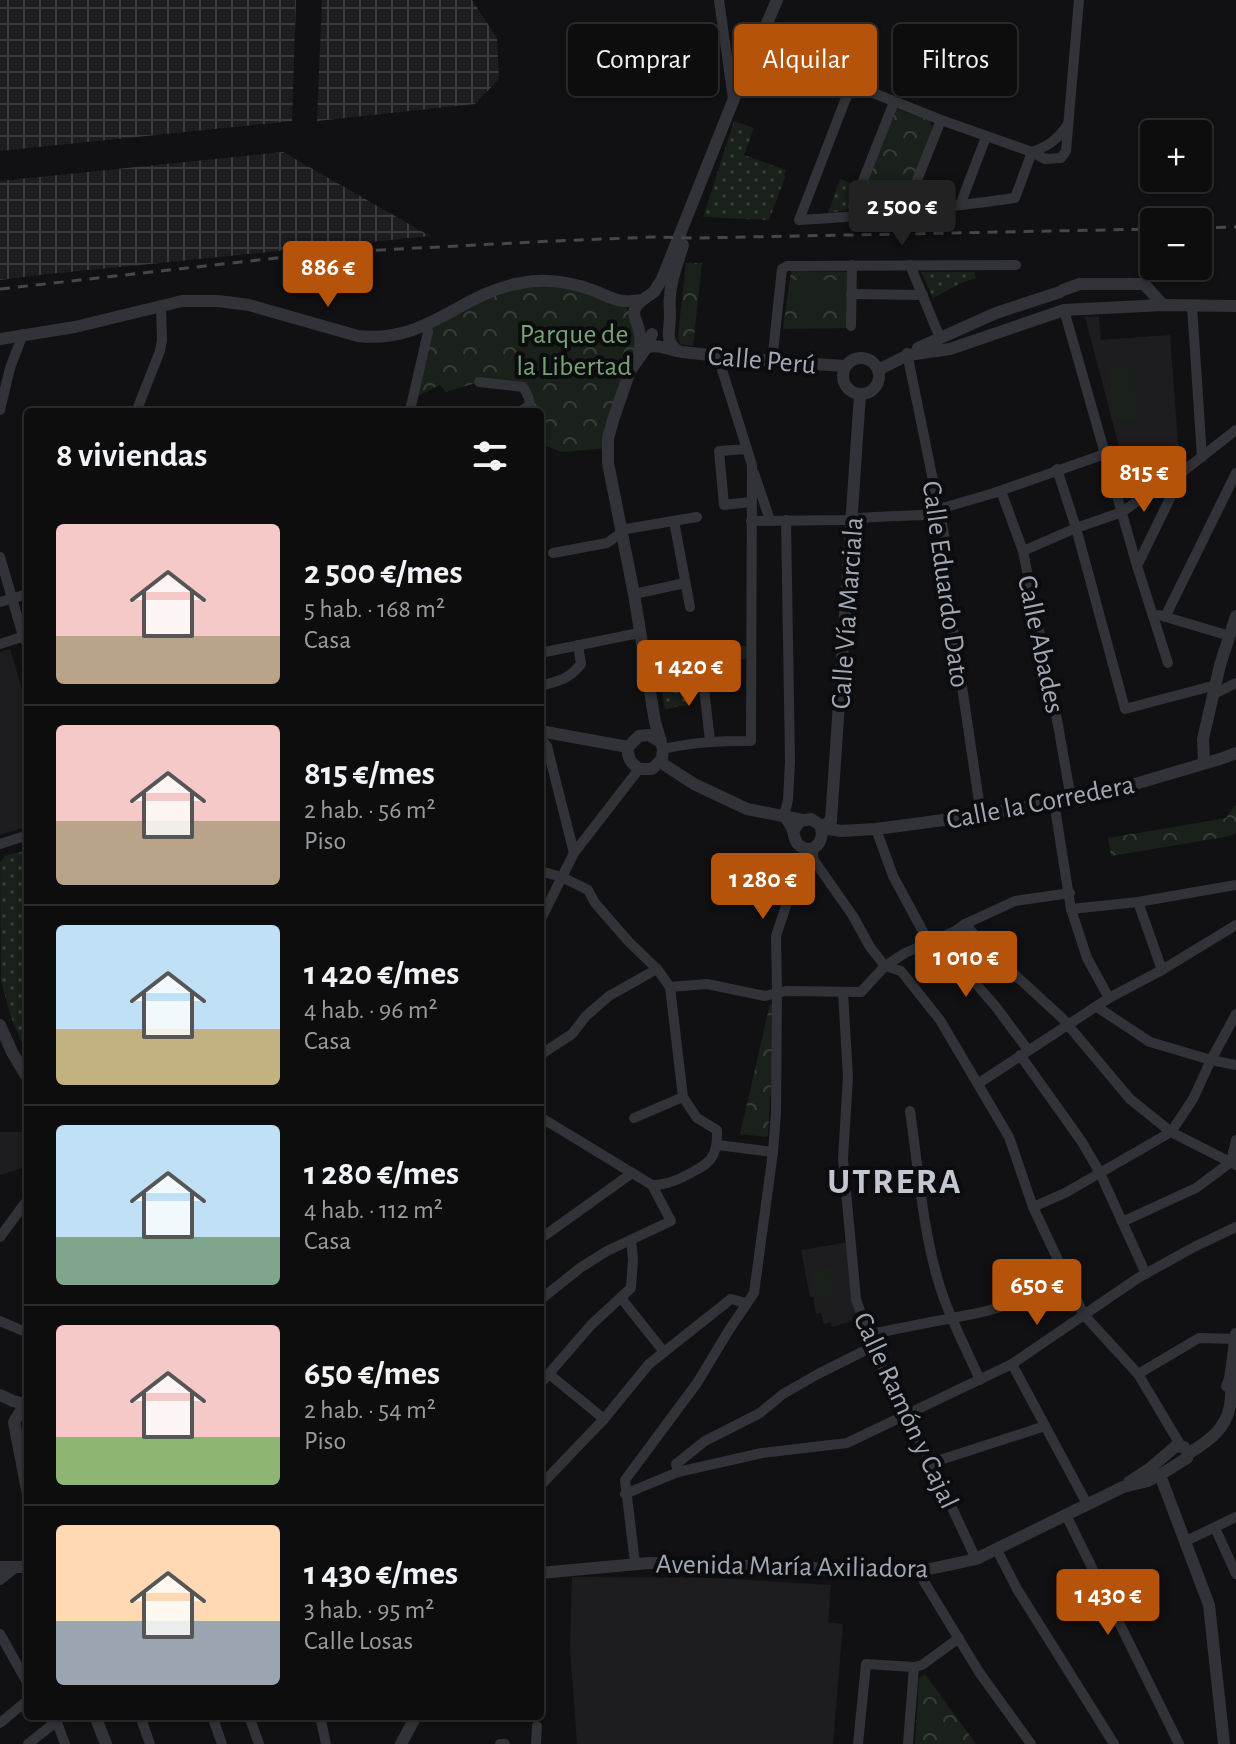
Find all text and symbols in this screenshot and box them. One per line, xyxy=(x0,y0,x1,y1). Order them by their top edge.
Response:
chip: Comprar xyxy=(568,24,718,96)
chip: Alquilar xyxy=(734,24,877,96)
chip: Filtros xyxy=(893,24,1017,96)
map controls xyxy=(1140,120,1212,280)
button: + xyxy=(1140,120,1212,192)
pin: 2 500 € xyxy=(828,180,976,248)
text: 2 500 € xyxy=(867,193,937,219)
button: − xyxy=(1140,208,1212,280)
pin: 886 € xyxy=(272,241,384,309)
text: 886 € xyxy=(301,254,355,280)
park label: Parque de la Libertad xyxy=(516,321,632,381)
street label: Calle Perú xyxy=(707,342,817,380)
icon: filters xyxy=(468,434,512,478)
text: 8 viviendas xyxy=(56,439,207,473)
pin: 815 € xyxy=(1088,446,1200,514)
text: 815 € xyxy=(1119,459,1169,485)
street label: Calle Eduardo Dato xyxy=(917,479,973,689)
street label: Calle Vía Marciala xyxy=(827,516,869,710)
icon: home xyxy=(120,556,216,652)
text: 2 500 €/mes xyxy=(304,556,462,590)
street label: Calle Abades xyxy=(1012,573,1068,716)
text: 5 hab. · 168 m² xyxy=(304,596,445,622)
text: Casa xyxy=(304,627,351,653)
pin: 1 420 € xyxy=(615,640,763,708)
text: 1 420 € xyxy=(655,653,723,679)
icon: home xyxy=(120,757,216,853)
text: 815 €/mes xyxy=(304,757,435,791)
street label: Calle la Corredera xyxy=(944,771,1137,835)
text: 2 hab. · 56 m² xyxy=(304,797,436,823)
text: Piso xyxy=(304,828,346,854)
pin: 1 280 € xyxy=(689,853,837,921)
text: 1 280 € xyxy=(729,866,797,892)
pin: 1 010 € xyxy=(892,931,1040,999)
text: 1 010 € xyxy=(933,944,999,970)
icon: home xyxy=(120,957,216,1053)
text: 1 420 €/mes xyxy=(304,957,459,991)
text: 4 hab. · 96 m² xyxy=(304,997,438,1023)
text: Casa xyxy=(304,1028,351,1054)
icon: home xyxy=(120,1157,216,1253)
text: 1 280 €/mes xyxy=(304,1157,459,1191)
district label: UTRERA xyxy=(827,1164,963,1200)
text: 4 hab. · 112 m² xyxy=(304,1197,443,1223)
text: Casa xyxy=(304,1228,351,1254)
pin: 650 € xyxy=(981,1259,1093,1327)
text: 650 € xyxy=(1010,1272,1064,1298)
street label: Calle Ramón y Cajal xyxy=(848,1309,963,1513)
icon: home xyxy=(120,1357,216,1453)
text: 650 €/mes xyxy=(304,1357,440,1391)
text: 2 hab. · 54 m² xyxy=(304,1397,436,1423)
text: Piso xyxy=(304,1428,346,1454)
street label: Avenida María Axiliadora xyxy=(655,1551,929,1583)
icon: home xyxy=(120,1557,216,1653)
text: 1 430 €/mes xyxy=(304,1557,458,1591)
pin: 1 430 € xyxy=(1034,1569,1182,1637)
text: 1 430 € xyxy=(1074,1582,1142,1608)
text: 3 hab. · 95 m² xyxy=(304,1597,434,1623)
text: Calle Losas xyxy=(304,1628,413,1654)

